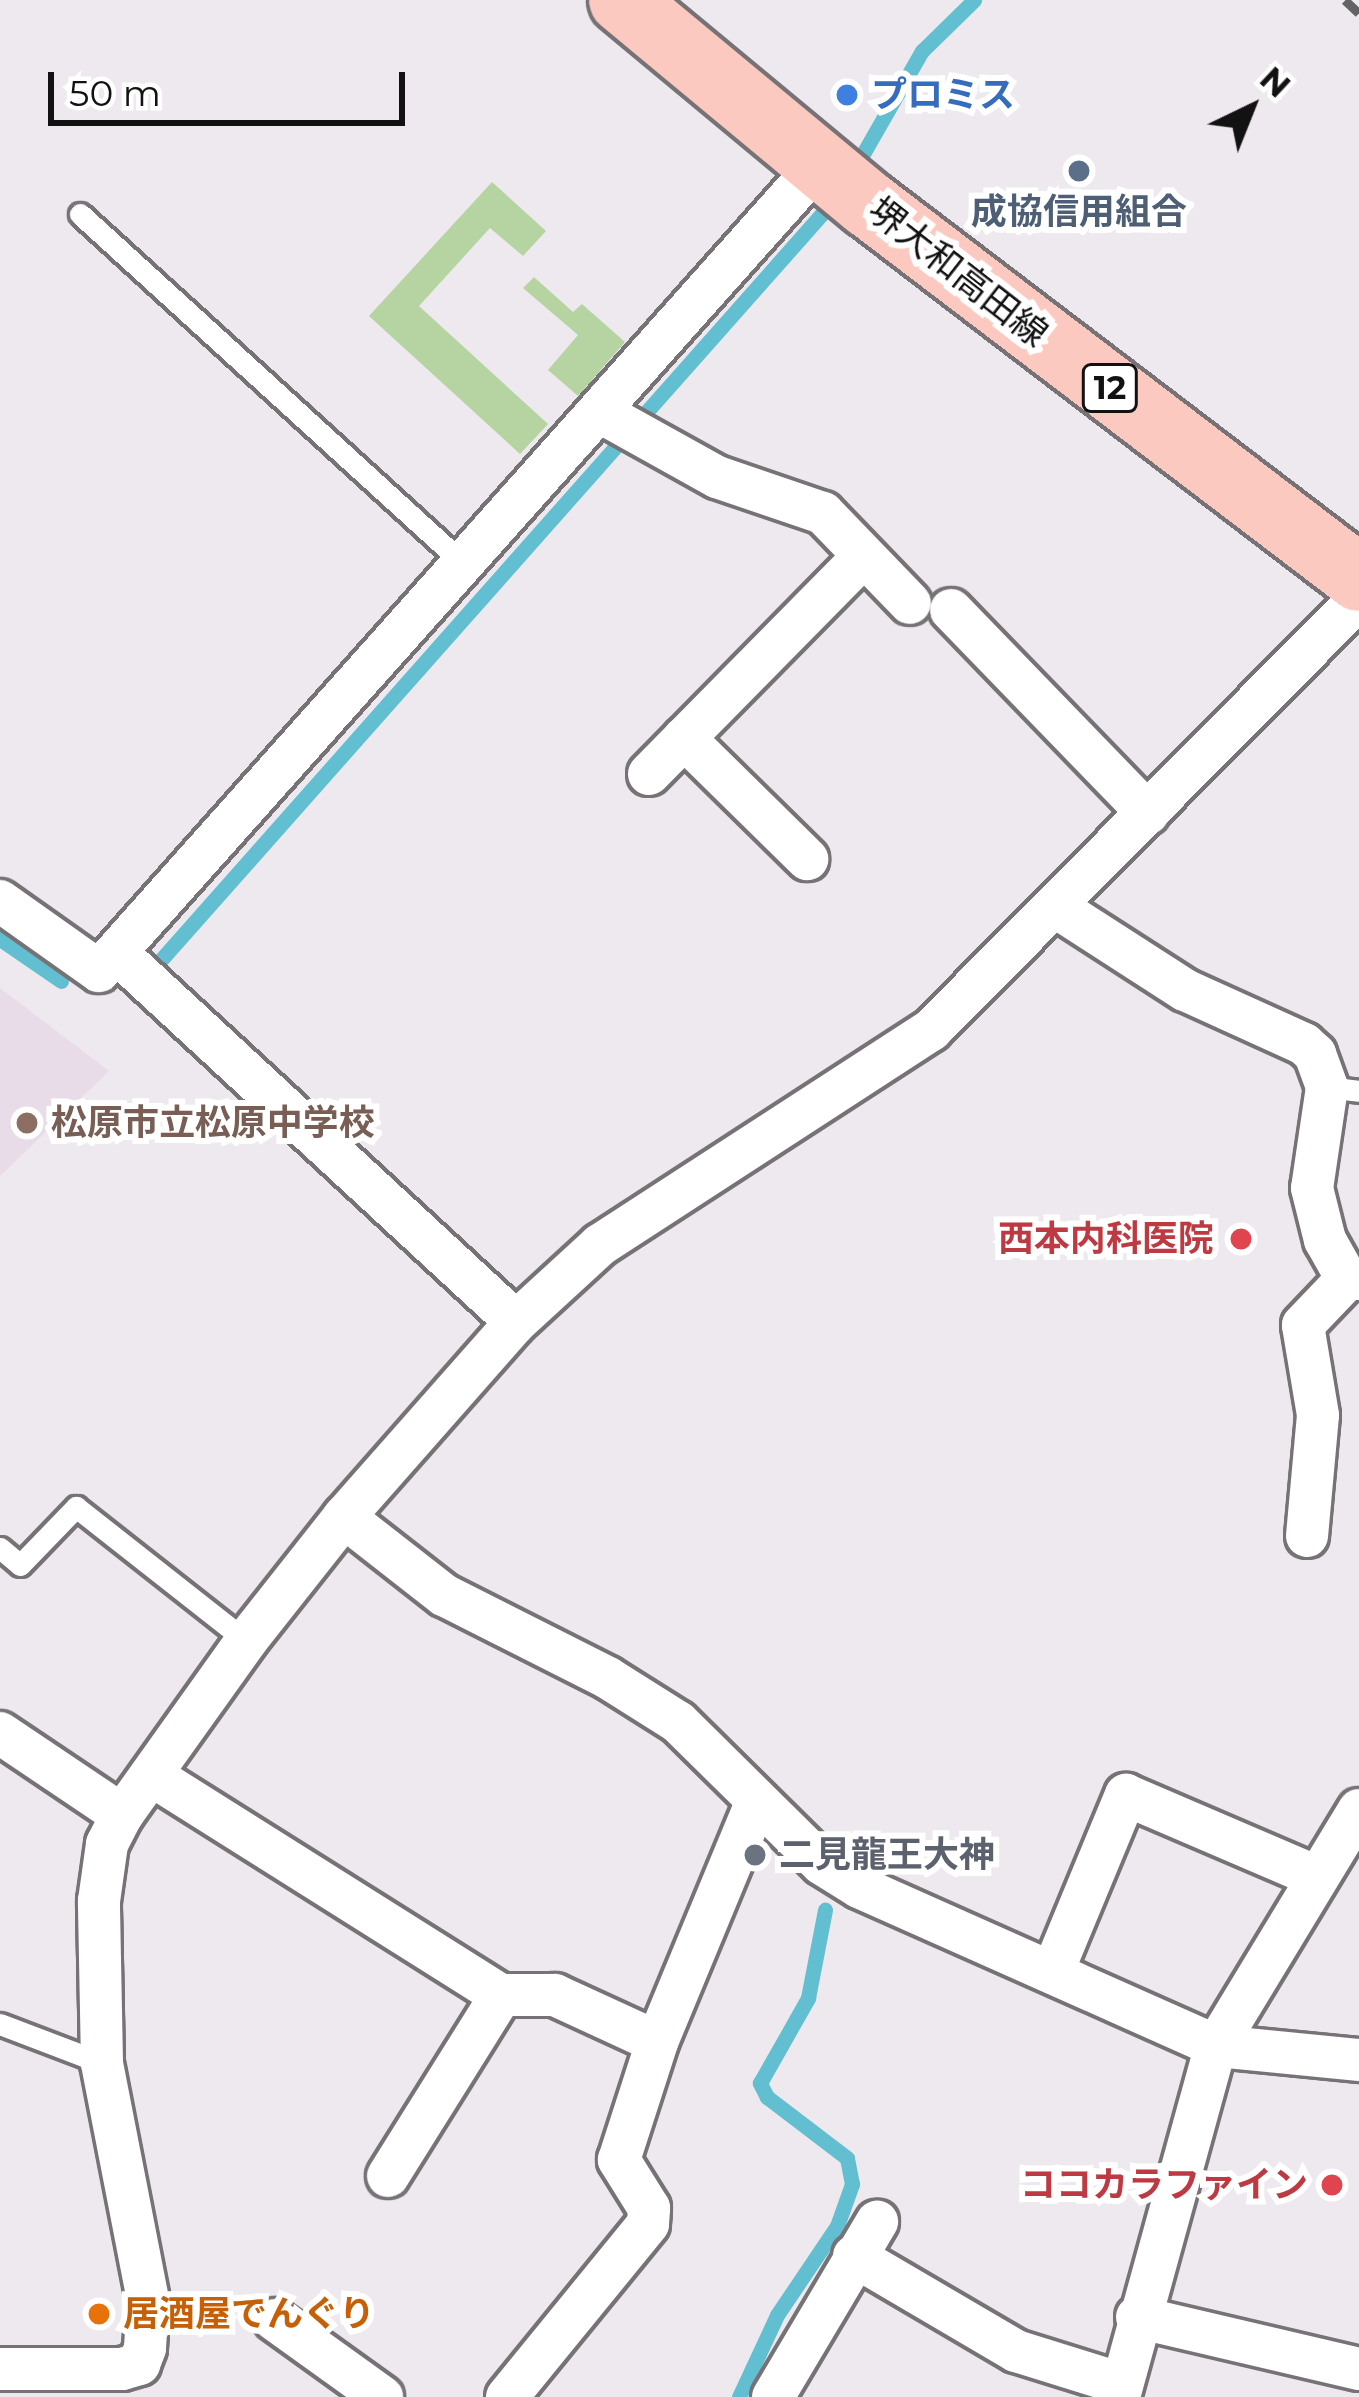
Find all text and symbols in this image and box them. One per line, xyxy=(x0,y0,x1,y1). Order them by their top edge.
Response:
scale bar xyxy=(54,48,411,122)
north arrow xyxy=(1191,48,1311,168)
text: N xyxy=(1252,58,1299,105)
text: 50 m xyxy=(69,71,161,115)
place label: プロミス xyxy=(871,73,1015,117)
marker: プロミス xyxy=(834,82,860,108)
marker: 成協信用組合 xyxy=(1066,158,1092,184)
street label: 堺大和高田線 xyxy=(860,188,1056,356)
place label: 成協信用組合 xyxy=(971,190,1187,234)
road number: 12 xyxy=(1080,361,1140,415)
place label: 松原市立松原中学校 xyxy=(51,1101,375,1145)
marker: 松原市立松原中学校 xyxy=(14,1110,40,1136)
place label: 西本内科医院 xyxy=(998,1217,1214,1261)
marker: 西本内科医院 xyxy=(1225,1223,1257,1255)
place label: 二見龍王大神 xyxy=(779,1833,995,1877)
marker: 二見龍王大神 xyxy=(742,1842,768,1868)
place label: ココカラファイン xyxy=(1020,2163,1308,2207)
marker: ココカラファイン xyxy=(1319,2172,1345,2198)
place label: 居酒屋でんぐり xyxy=(123,2292,375,2336)
marker: 居酒屋でんぐり xyxy=(86,2301,112,2327)

